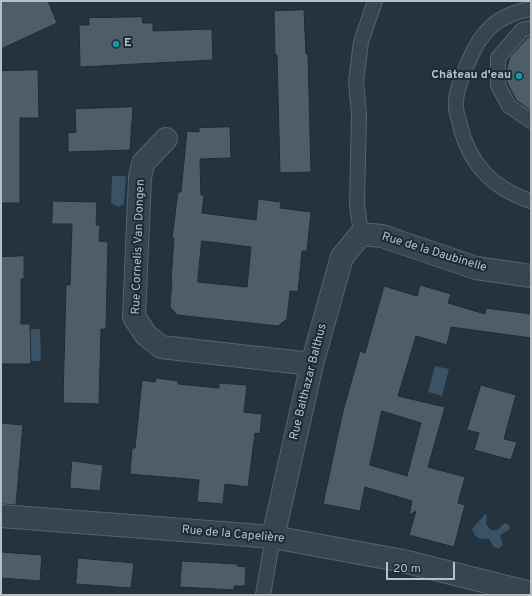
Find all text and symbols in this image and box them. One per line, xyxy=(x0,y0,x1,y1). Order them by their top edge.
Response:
place label: E xyxy=(124,37,131,51)
marker: E xyxy=(111,39,121,49)
place label: Château d'eau xyxy=(431,69,511,83)
marker: Château d'eau xyxy=(514,71,524,81)
street label: Rue Cornelis Van Dongen xyxy=(129,179,149,315)
street label: Rue de la Daubinelle xyxy=(380,230,488,276)
street label: Rue Balthazar Balthus xyxy=(288,322,330,442)
street label: Rue de la Capelière xyxy=(181,523,285,547)
scale bar xyxy=(388,554,457,580)
text: 20 m xyxy=(393,561,421,577)

